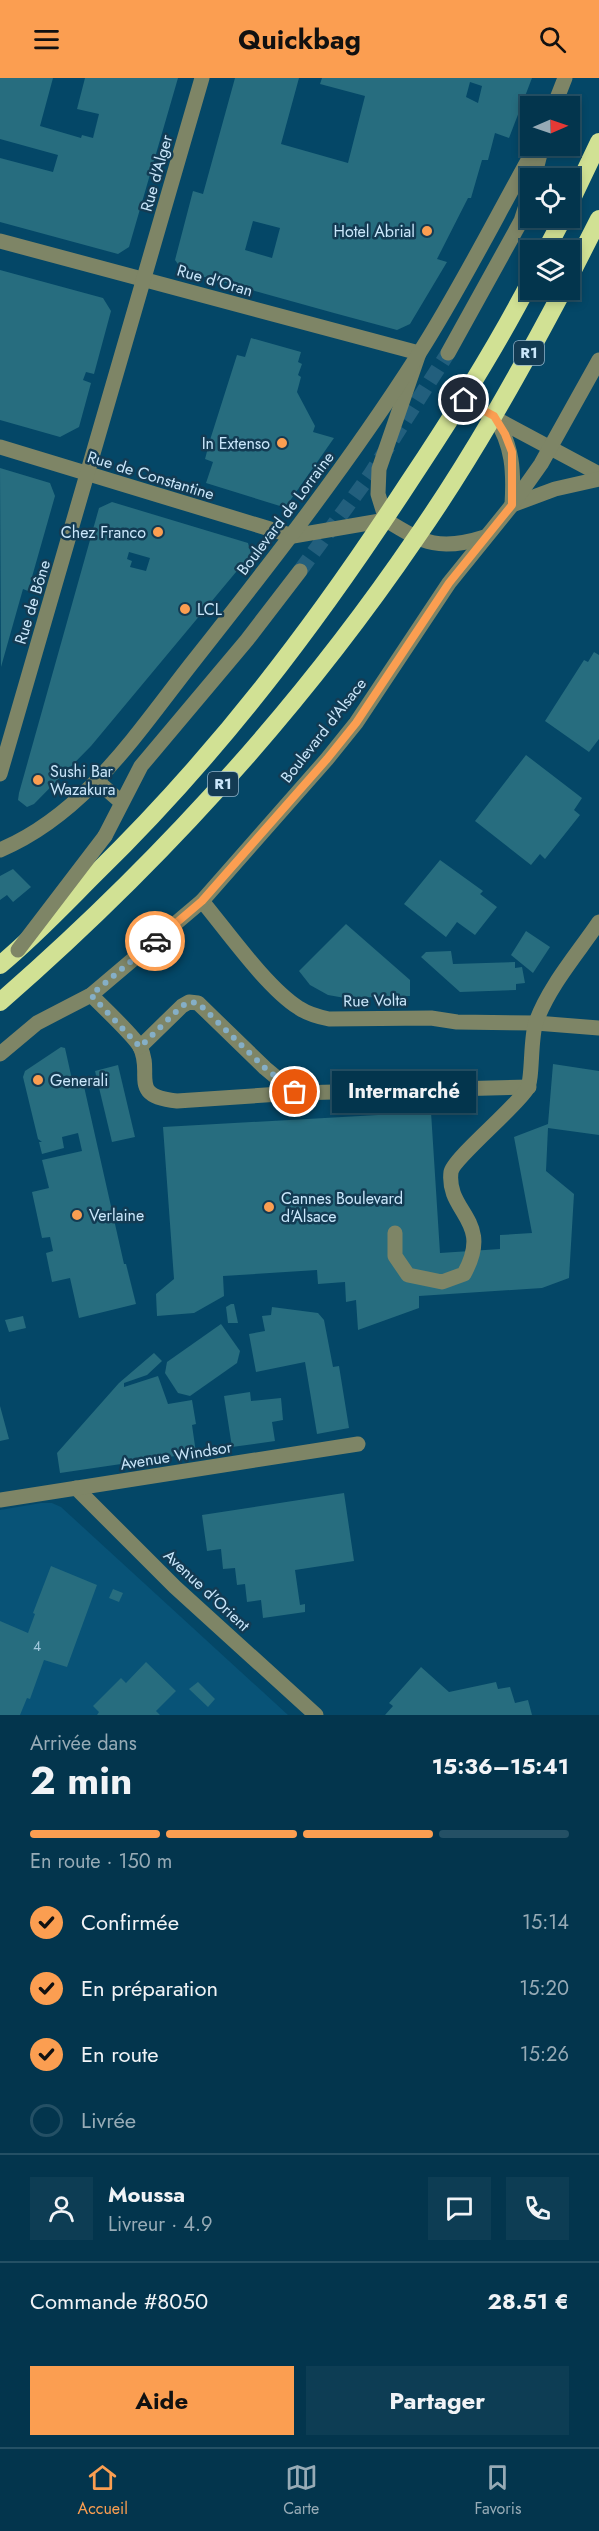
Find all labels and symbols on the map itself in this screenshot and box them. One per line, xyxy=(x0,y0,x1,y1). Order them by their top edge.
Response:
north arrow xyxy=(520,96,580,156)
street label: Rue d'Alger xyxy=(135,132,179,214)
place label: Hotel Abrial xyxy=(334,220,415,243)
marker: Hotel Abrial xyxy=(420,224,434,238)
street label: Rue d'Oran xyxy=(174,259,255,302)
road number: R1 xyxy=(514,341,544,365)
pin xyxy=(438,374,489,425)
place label: In Extenso xyxy=(202,432,270,455)
marker: In Extenso xyxy=(275,436,289,450)
street label: Rue de Constantine xyxy=(85,445,217,506)
street label: Boulevard de Lorraine xyxy=(231,447,340,580)
place label: Chez Franco xyxy=(61,521,146,544)
marker: Chez Franco xyxy=(151,525,165,539)
street label: Rue de Bône xyxy=(9,557,56,647)
place label: LCL xyxy=(197,598,223,621)
marker: LCL xyxy=(178,602,192,616)
street label: Boulevard d'Alsace xyxy=(275,673,372,788)
place label: Sushi Bar Wazakura xyxy=(50,760,115,801)
road number: R1 xyxy=(208,772,238,796)
marker: Sushi Bar Wazakura xyxy=(31,773,45,787)
courier xyxy=(125,911,185,971)
street label: Rue Volta xyxy=(343,988,407,1013)
pin xyxy=(269,1066,320,1117)
place label: Generali xyxy=(50,1069,108,1092)
callout: Intermarché xyxy=(331,1071,475,1113)
marker: Generali xyxy=(31,1073,45,1087)
place label: Cannes Boulevard d'Alsace xyxy=(281,1187,403,1228)
marker: Cannes Boulevard d'Alsace xyxy=(262,1200,276,1214)
place label: Verlaine xyxy=(89,1204,144,1227)
marker: Verlaine xyxy=(70,1208,84,1222)
street label: Avenue Windsor xyxy=(119,1435,234,1476)
street label: Avenue d'Orient xyxy=(158,1544,255,1637)
house number: 4 xyxy=(33,1636,41,1656)

